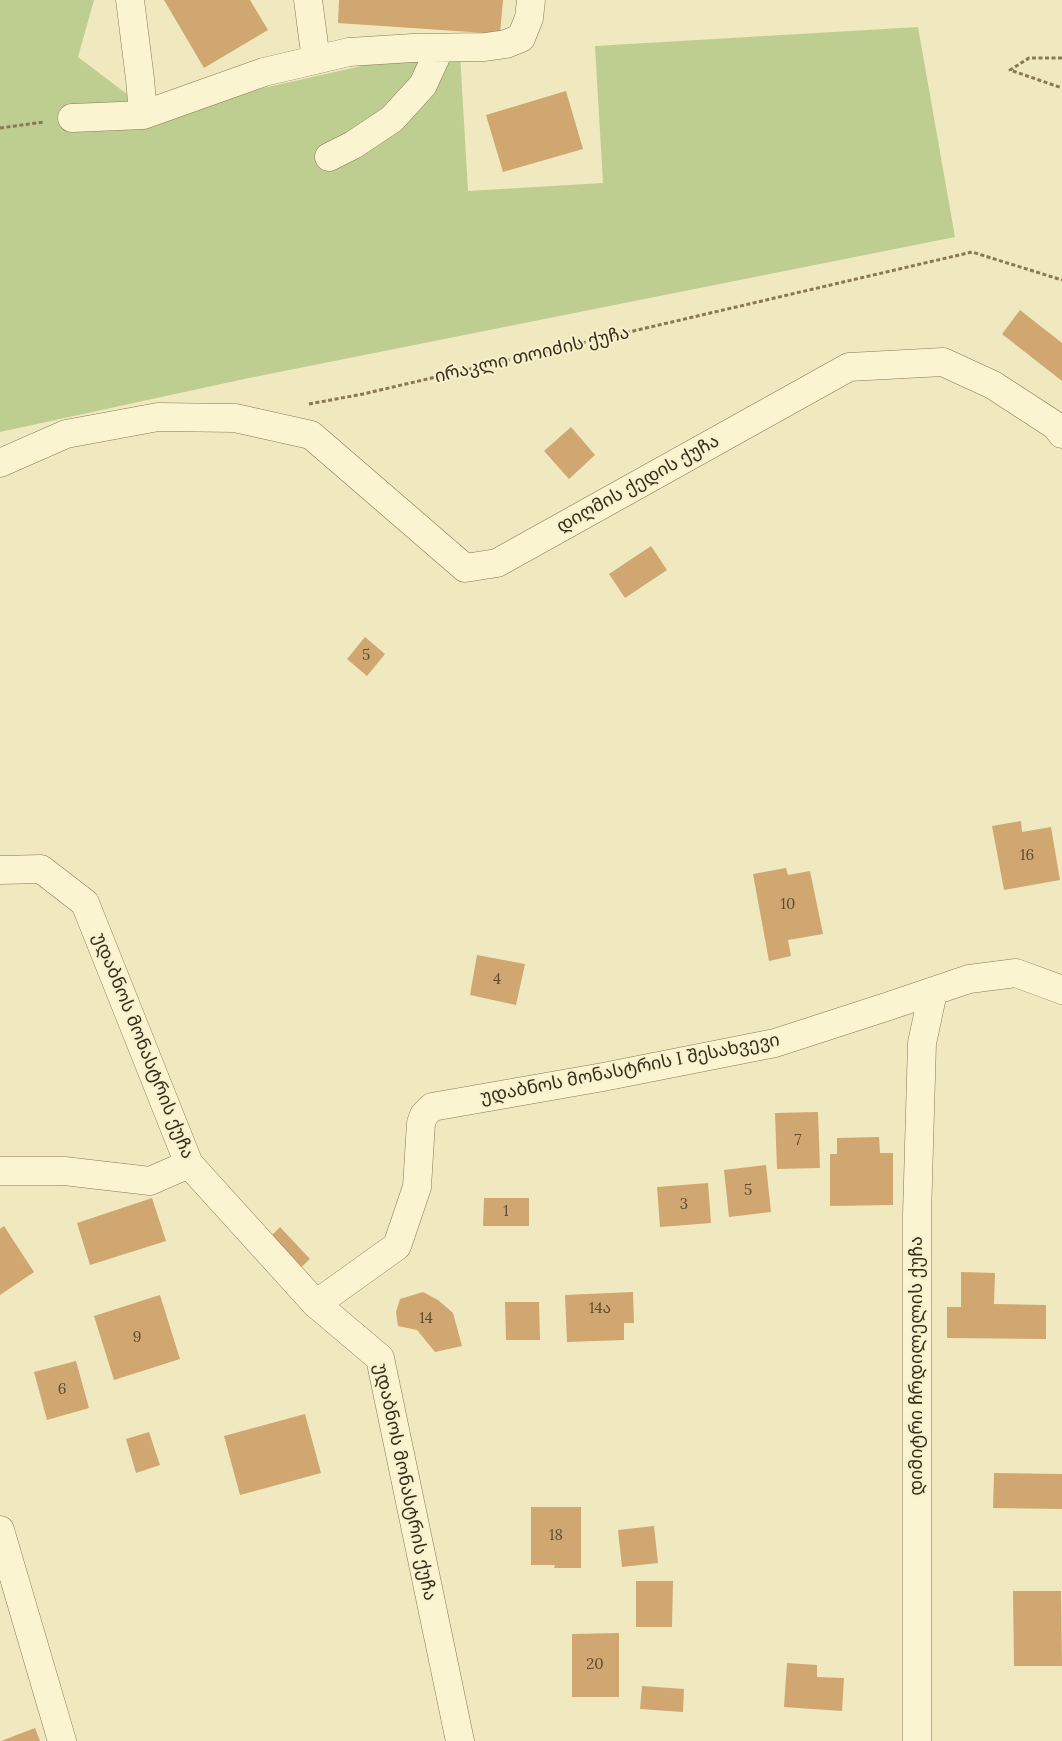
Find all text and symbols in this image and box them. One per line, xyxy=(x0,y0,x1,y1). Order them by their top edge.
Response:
street label: ირაკლი თოიძის ქუჩა xyxy=(433,322,631,388)
street label: დიღმის ქედის ქუჩა xyxy=(553,430,723,538)
house number: 5 xyxy=(362,647,370,665)
house number: 16 xyxy=(1020,847,1034,865)
house number: 10 xyxy=(781,896,795,914)
street label: უდაბნოს მონასტრის ქუჩა xyxy=(88,930,198,1162)
house number: 4 xyxy=(493,971,501,989)
street label: უდაბნოს მონასტრის I შესახვევი xyxy=(478,1029,782,1109)
house number: 7 xyxy=(795,1132,801,1150)
house number: 5 xyxy=(744,1182,752,1200)
house number: 3 xyxy=(680,1196,688,1214)
house number: 1 xyxy=(503,1203,509,1221)
street label: დიმიტრი ჩრდილელის ქუჩა xyxy=(906,1236,928,1496)
house number: 14ა xyxy=(589,1300,611,1318)
house number: 14 xyxy=(419,1310,433,1328)
house number: 9 xyxy=(133,1329,141,1347)
street label: უდაბნოს მონასტრის ქუჩა xyxy=(369,1361,441,1603)
house number: 6 xyxy=(58,1381,66,1399)
house number: 18 xyxy=(549,1527,563,1545)
house number: 20 xyxy=(586,1656,604,1674)

